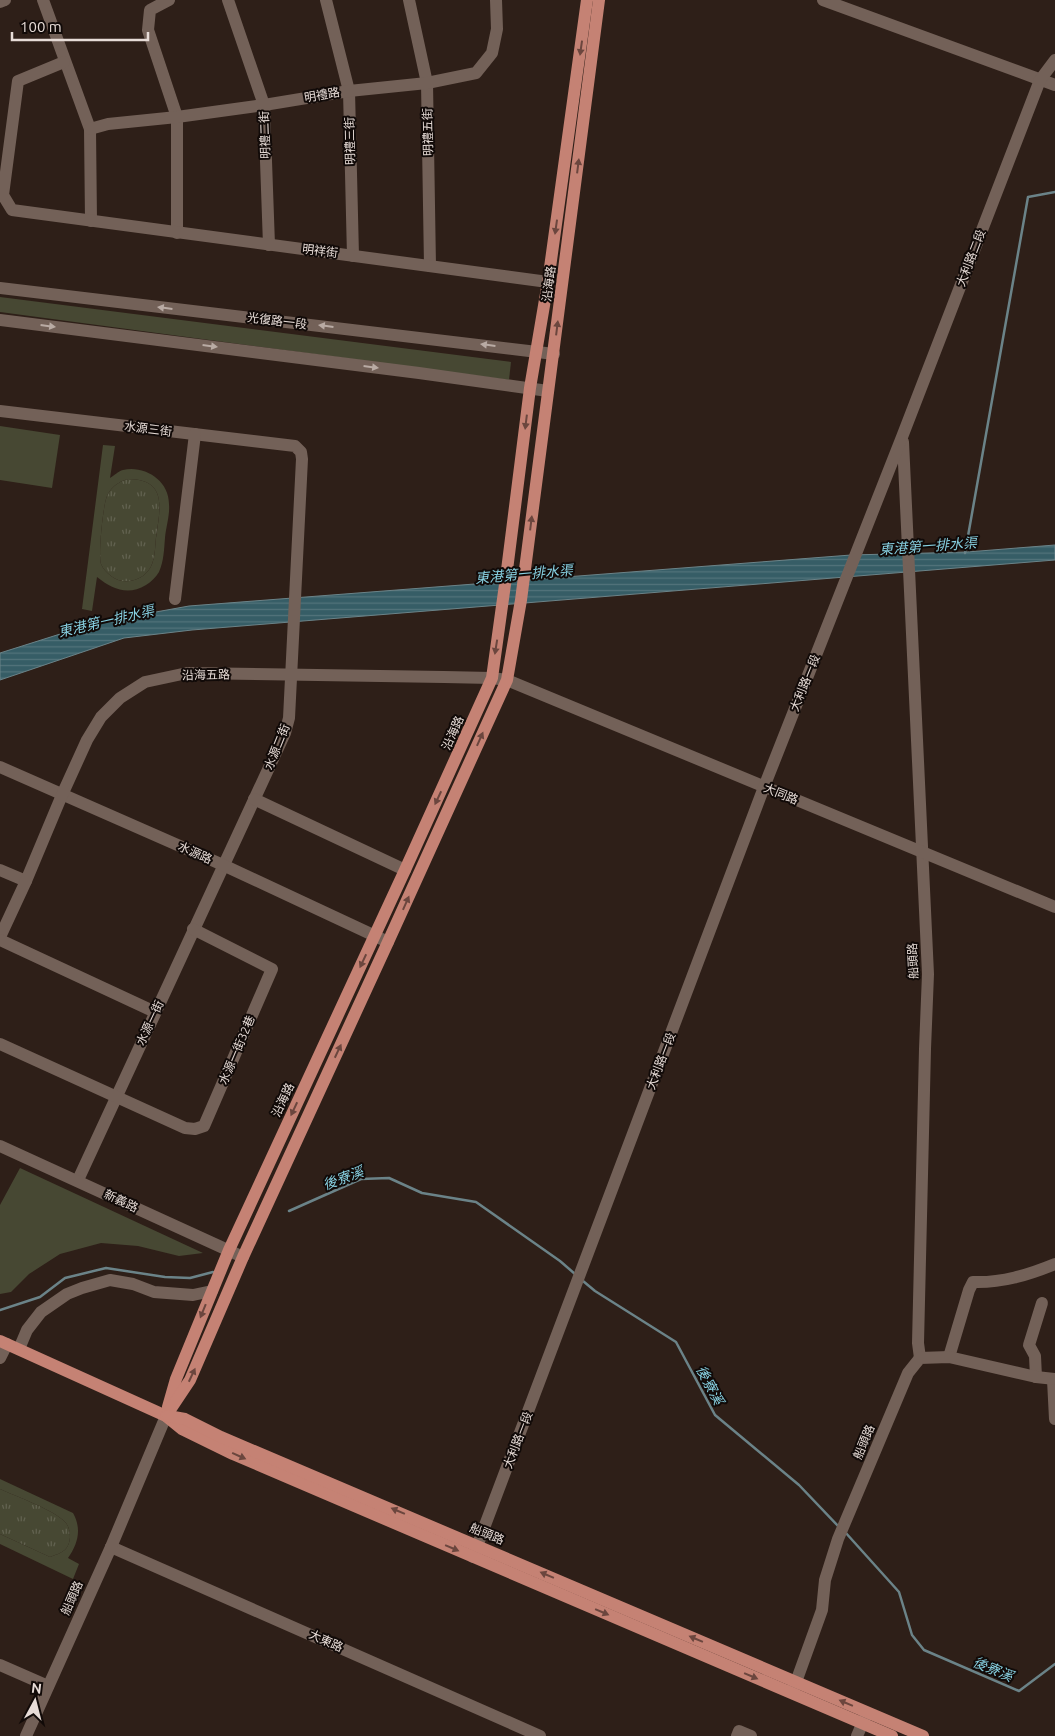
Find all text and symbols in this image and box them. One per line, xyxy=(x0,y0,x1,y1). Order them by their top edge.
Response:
scale bar xyxy=(12,10,149,42)
text: 100 m xyxy=(20,18,62,35)
one-way arrow xyxy=(577,41,585,57)
street label: 明禮路 xyxy=(303,85,341,104)
street label: 明禮五街 xyxy=(421,108,434,156)
street label: 明禮二街 xyxy=(257,111,272,159)
street label: 明禮三街 xyxy=(343,117,356,165)
one-way arrow xyxy=(574,158,582,174)
one-way arrow xyxy=(552,219,560,235)
street label: 大利路二段 xyxy=(954,227,987,288)
street label: 明祥街 xyxy=(301,242,339,259)
street label: 沿海路 xyxy=(540,265,557,303)
one-way arrow xyxy=(157,303,173,311)
street label: 光復路一段 xyxy=(246,310,308,331)
one-way arrow xyxy=(553,319,561,335)
one-way arrow xyxy=(41,322,57,330)
one-way arrow xyxy=(318,322,334,330)
one-way arrow xyxy=(479,341,495,349)
one-way arrow xyxy=(202,342,218,350)
one-way arrow xyxy=(363,363,379,371)
one-way arrow xyxy=(522,414,530,430)
street label: 水源三街 xyxy=(123,419,173,438)
one-way arrow xyxy=(527,515,535,531)
water label: 東港第一排水渠 xyxy=(879,534,979,557)
water label: 東港第一排水渠 xyxy=(474,562,576,586)
water label: 東港第一排水渠 xyxy=(56,602,157,640)
one-way arrow xyxy=(492,640,500,656)
street label: 大利路一段 xyxy=(787,653,822,713)
street label: 沿海五路 xyxy=(182,668,230,681)
street label: 沿海路 xyxy=(439,714,466,752)
street label: 水源二街 xyxy=(262,722,292,772)
one-way arrow xyxy=(476,732,484,746)
street label: 大同路 xyxy=(762,781,800,806)
one-way arrow xyxy=(434,791,442,805)
street label: 水源路 xyxy=(176,839,214,866)
one-way arrow xyxy=(402,896,410,910)
street label: 船頭路 xyxy=(905,943,920,979)
one-way arrow xyxy=(358,954,367,969)
street label: 水源一街 xyxy=(134,998,166,1047)
street label: 水源一街32巷 xyxy=(216,1013,257,1086)
street label: 大利路一段 xyxy=(644,1030,677,1091)
one-way arrow xyxy=(334,1044,342,1058)
street label: 沿海路 xyxy=(269,1081,296,1119)
one-way arrow xyxy=(290,1102,298,1116)
water label: 後寮溪 xyxy=(321,1163,367,1193)
street label: 新義路 xyxy=(102,1187,140,1214)
one-way arrow xyxy=(199,1304,207,1319)
water label: 後寮溪 xyxy=(693,1363,728,1409)
one-way arrow xyxy=(188,1368,196,1382)
street label: 大利路一段 xyxy=(501,1409,534,1470)
street label: 船頭路 xyxy=(851,1423,877,1461)
one-way arrow xyxy=(232,1453,246,1461)
one-way arrow xyxy=(391,1507,405,1515)
street label: 船頭路 xyxy=(468,1521,506,1547)
one-way arrow xyxy=(445,1544,459,1552)
one-way arrow xyxy=(540,1571,554,1579)
street label: 船頭路 xyxy=(58,1579,85,1617)
one-way arrow xyxy=(595,1608,609,1616)
street label: 大東路 xyxy=(307,1627,345,1654)
one-way arrow xyxy=(689,1635,703,1643)
water label: 後寮溪 xyxy=(971,1653,1017,1685)
one-way arrow xyxy=(744,1673,758,1681)
north arrow xyxy=(10,1676,60,1726)
text: N xyxy=(30,1680,43,1697)
one-way arrow xyxy=(839,1699,853,1707)

